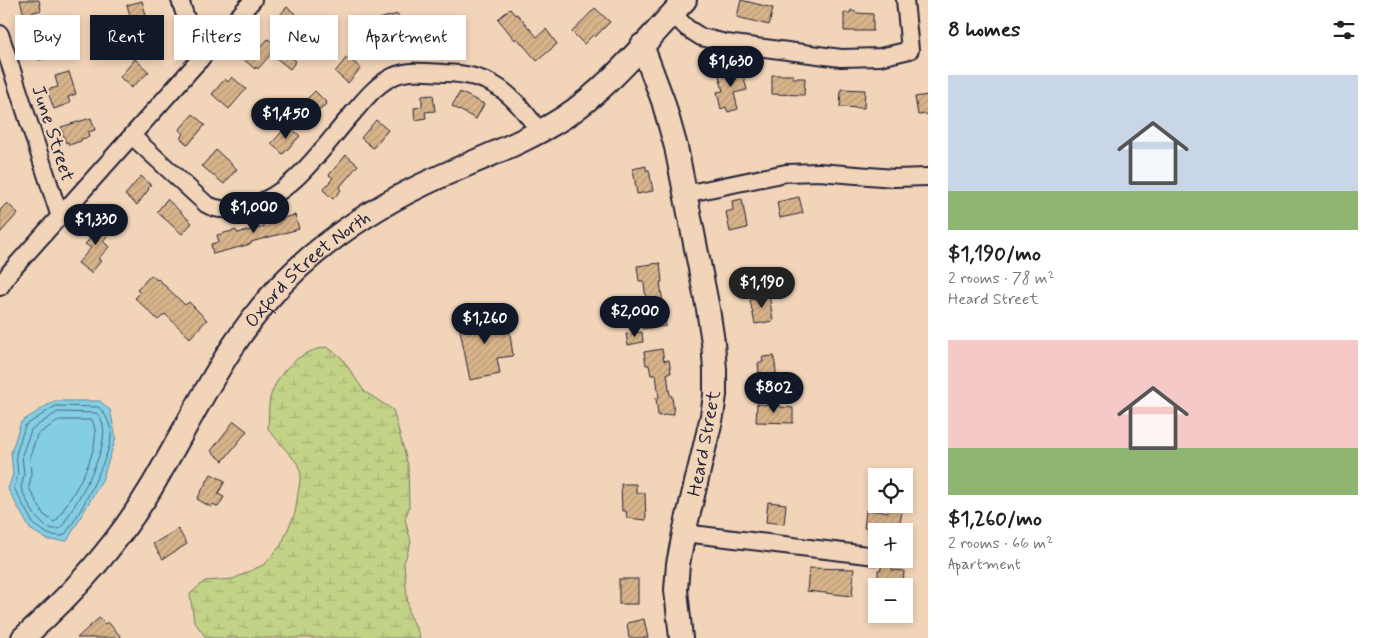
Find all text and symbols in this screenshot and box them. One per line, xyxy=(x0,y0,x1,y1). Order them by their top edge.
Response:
chip: Buy xyxy=(15,15,80,60)
chip: Rent xyxy=(90,15,164,60)
chip: Filters xyxy=(174,15,260,60)
chip: New xyxy=(270,15,338,60)
chip: Apartment xyxy=(348,15,466,60)
text: 8 homes xyxy=(948,16,1020,44)
icon: filters xyxy=(1330,16,1358,44)
pin: $1,630 xyxy=(690,46,772,88)
text: $1,630 xyxy=(709,51,753,72)
street label: June Street xyxy=(25,82,80,185)
pin: $1,450 xyxy=(245,98,327,140)
text: $1,450 xyxy=(262,103,310,124)
icon: home xyxy=(1108,108,1198,198)
pin: $1,000 xyxy=(213,192,295,234)
text: $1,000 xyxy=(230,197,278,218)
pin: $1,330 xyxy=(55,204,137,246)
street label: Oxford Street North xyxy=(239,205,376,333)
text: $1,330 xyxy=(75,209,117,230)
text: $1,190/mo xyxy=(948,240,1041,268)
pin: $1,190 xyxy=(721,266,803,309)
text: 2 rooms · 78 m² xyxy=(948,268,1055,289)
text: $1,190 xyxy=(740,272,784,293)
text: Heard Street xyxy=(948,289,1039,310)
pin: $2,000 xyxy=(594,296,676,338)
text: $2,000 xyxy=(611,301,659,322)
pin: $1,260 xyxy=(444,302,526,345)
text: $1,260 xyxy=(463,308,507,329)
pin: $802 xyxy=(744,372,804,414)
icon: home xyxy=(1108,373,1198,463)
text: $802 xyxy=(755,377,793,398)
street label: Heard Street xyxy=(682,388,727,498)
map controls xyxy=(868,468,913,623)
button: locate xyxy=(868,468,913,513)
text: $1,260/mo xyxy=(948,505,1042,533)
button: + xyxy=(868,523,913,568)
text: 2 rooms · 66 m² xyxy=(948,533,1053,554)
text: Apartment xyxy=(948,554,1021,575)
button: − xyxy=(868,578,913,623)

